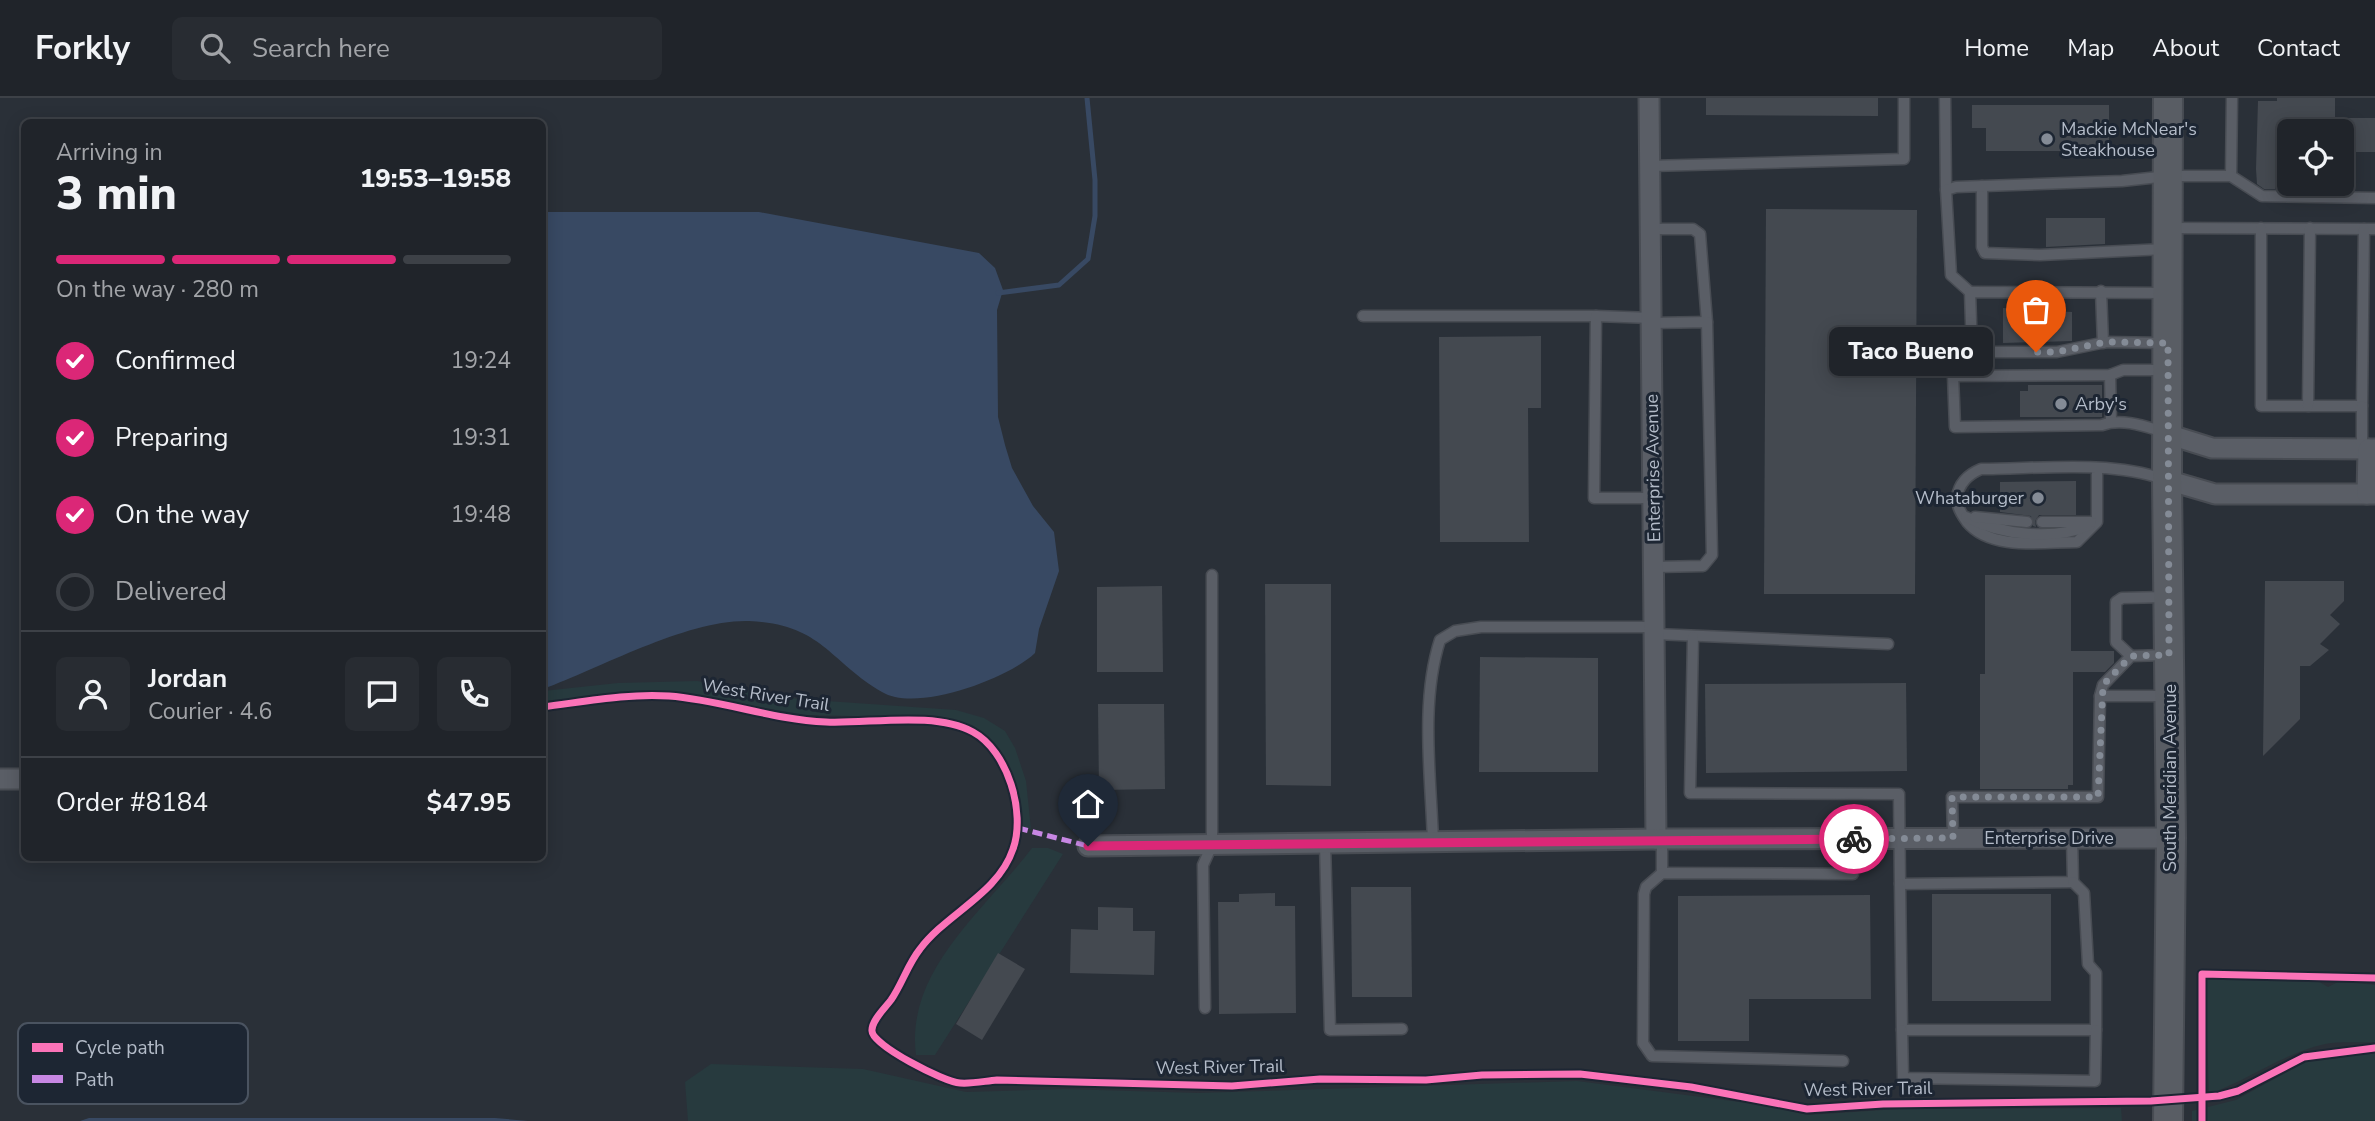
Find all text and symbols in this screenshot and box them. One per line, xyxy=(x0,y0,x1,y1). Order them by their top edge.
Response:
search box xyxy=(172,17,662,80)
text: Forkly xyxy=(35,26,130,71)
icon: search xyxy=(196,29,234,67)
text: Search here xyxy=(252,31,390,66)
text: Home xyxy=(1964,32,2029,64)
text: Map xyxy=(2067,32,2114,64)
text: About xyxy=(2152,32,2219,64)
text: Contact xyxy=(2257,32,2340,64)
place label: Mackie McNear's Steakhouse xyxy=(2061,117,2197,162)
map controls xyxy=(2277,119,2354,196)
button: locate xyxy=(2277,119,2354,196)
marker: Mackie McNear's Steakhouse xyxy=(2039,131,2055,147)
text: Arriving in xyxy=(56,137,163,168)
text: 19:53–19:58 xyxy=(360,161,511,196)
text: 3 min xyxy=(56,162,177,225)
text: On the way · 280 m xyxy=(56,274,259,305)
pin xyxy=(2006,280,2066,352)
icon: bag xyxy=(2017,291,2055,329)
callout: Taco Bueno xyxy=(1829,328,1994,376)
text: Taco Bueno xyxy=(1848,336,1974,367)
icon: check xyxy=(56,342,94,380)
text: Confirmed xyxy=(115,343,236,378)
text: 19:24 xyxy=(451,345,511,376)
place label: Arby's xyxy=(2075,392,2127,416)
street label: Enterprise Avenue xyxy=(1640,394,1666,542)
marker: Arby's xyxy=(2053,396,2069,412)
icon: check xyxy=(56,419,94,457)
text: Preparing xyxy=(115,420,228,455)
text: 19:31 xyxy=(451,422,511,453)
place label: Whataburger xyxy=(1915,486,2025,510)
marker: Whataburger xyxy=(2030,490,2046,506)
icon: check xyxy=(56,496,94,534)
text: On the way xyxy=(115,497,249,532)
text: 19:48 xyxy=(451,499,511,530)
text: Delivered xyxy=(115,574,227,609)
button: person xyxy=(56,657,130,731)
button: chat xyxy=(345,657,419,731)
button: phone xyxy=(437,657,511,731)
text: Jordan xyxy=(148,661,227,696)
street label: West River Trail xyxy=(701,673,832,717)
street label: South Meridian Avenue xyxy=(2158,684,2182,872)
text: Courier · 4.6 xyxy=(148,696,272,727)
pin xyxy=(1058,774,1118,846)
text: Order #8184 xyxy=(56,785,208,820)
text: $47.95 xyxy=(427,785,511,820)
icon: home xyxy=(1069,785,1107,823)
courier xyxy=(1819,804,1889,874)
icon: bike xyxy=(1835,820,1873,858)
street label: Enterprise Drive xyxy=(1984,826,2114,850)
legend xyxy=(18,1023,248,1104)
text: Cycle path xyxy=(75,1035,165,1061)
street label: West River Trail xyxy=(1155,1054,1285,1080)
text: Path xyxy=(75,1067,114,1093)
street label: West River Trail xyxy=(1803,1076,1933,1102)

